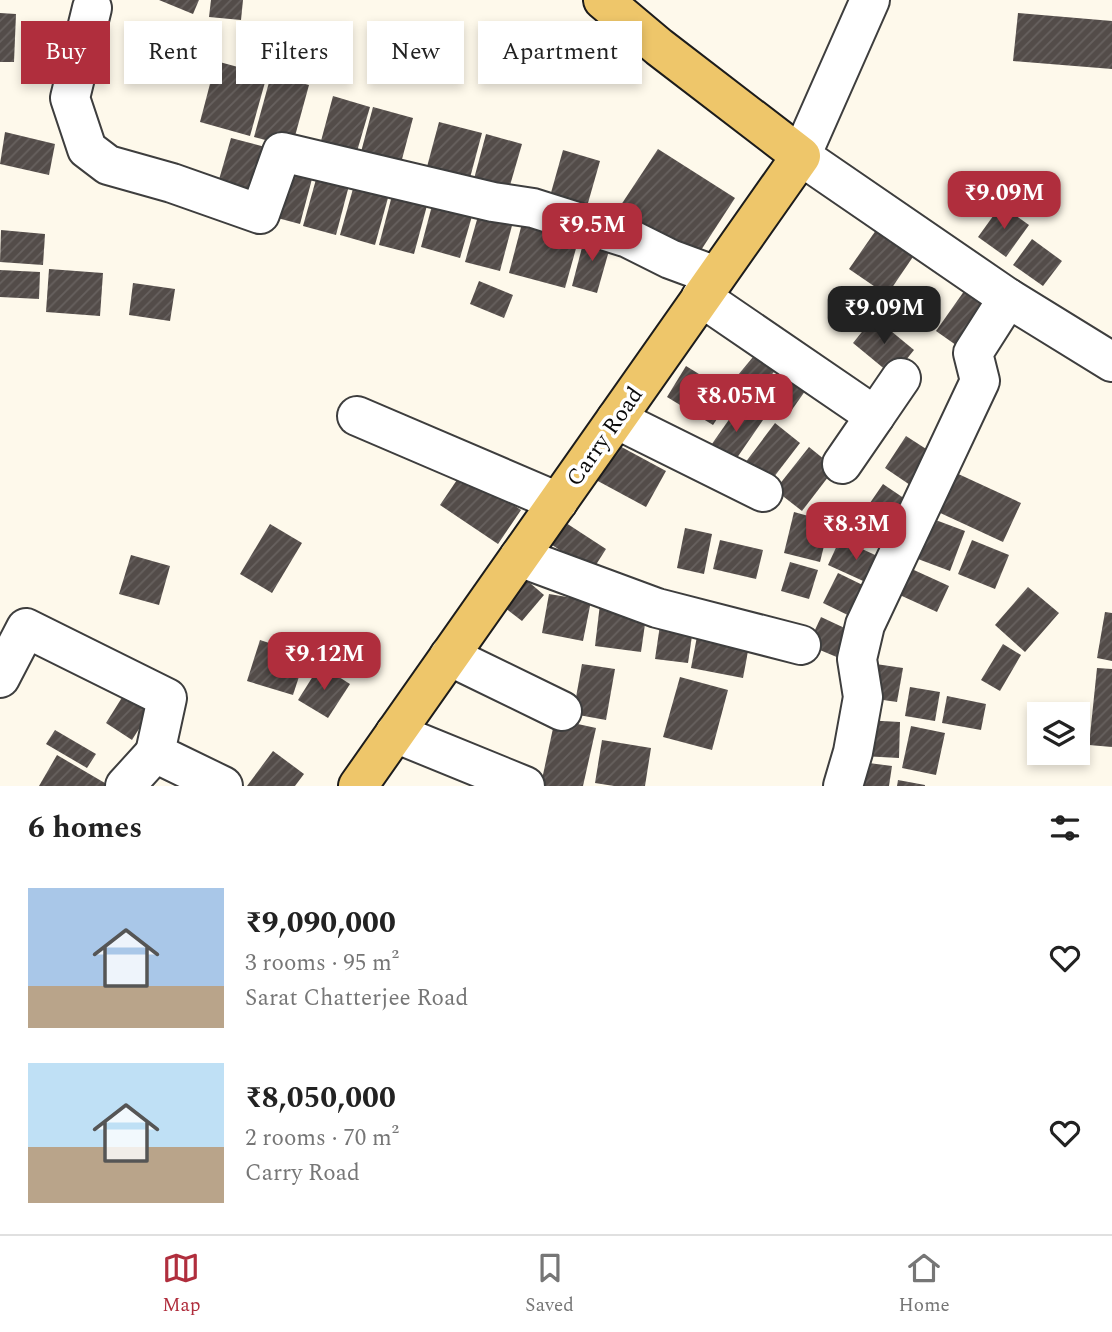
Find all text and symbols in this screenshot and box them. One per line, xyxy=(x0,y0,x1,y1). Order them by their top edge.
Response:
chip: Buy xyxy=(21,21,110,84)
chip: Rent xyxy=(124,21,222,84)
chip: Filters xyxy=(236,21,353,84)
chip: New xyxy=(367,21,464,84)
chip: Apartment xyxy=(478,21,642,84)
pin: ₹9.09M xyxy=(947,172,1061,231)
text: ₹9.09M xyxy=(964,176,1044,211)
pin: ₹9.5M xyxy=(543,204,641,263)
text: ₹9.5M xyxy=(558,208,626,243)
pin: ₹9.09M xyxy=(827,286,941,346)
text: ₹9.09M xyxy=(844,291,924,326)
pin: ₹8.05M xyxy=(679,374,793,434)
text: ₹8.05M xyxy=(696,379,776,414)
street label: Carry Road xyxy=(558,380,653,494)
pin: ₹8.3M xyxy=(807,503,905,562)
text: ₹8.3M xyxy=(822,507,890,542)
pin: ₹9.12M xyxy=(267,632,381,692)
text: ₹9.12M xyxy=(284,637,364,672)
map controls xyxy=(1027,702,1090,765)
button: layers xyxy=(1027,702,1090,765)
text: 6 homes xyxy=(28,805,142,851)
icon: filters xyxy=(1046,809,1084,847)
text: ₹9,090,000 xyxy=(245,900,396,946)
icon: home xyxy=(84,916,168,1000)
icon: heart xyxy=(1046,939,1084,977)
text: 3 rooms · 95 m² xyxy=(245,946,399,981)
text: Sarat Chatterjee Road xyxy=(245,981,468,1016)
text: ₹8,050,000 xyxy=(245,1075,396,1121)
icon: home xyxy=(84,1091,168,1175)
icon: heart xyxy=(1046,1114,1084,1152)
text: 2 rooms · 70 m² xyxy=(245,1121,399,1156)
text: Carry Road xyxy=(245,1156,360,1191)
tab: Map xyxy=(162,1249,201,1320)
tab: Saved xyxy=(525,1249,574,1320)
tab: Home xyxy=(898,1249,950,1320)

